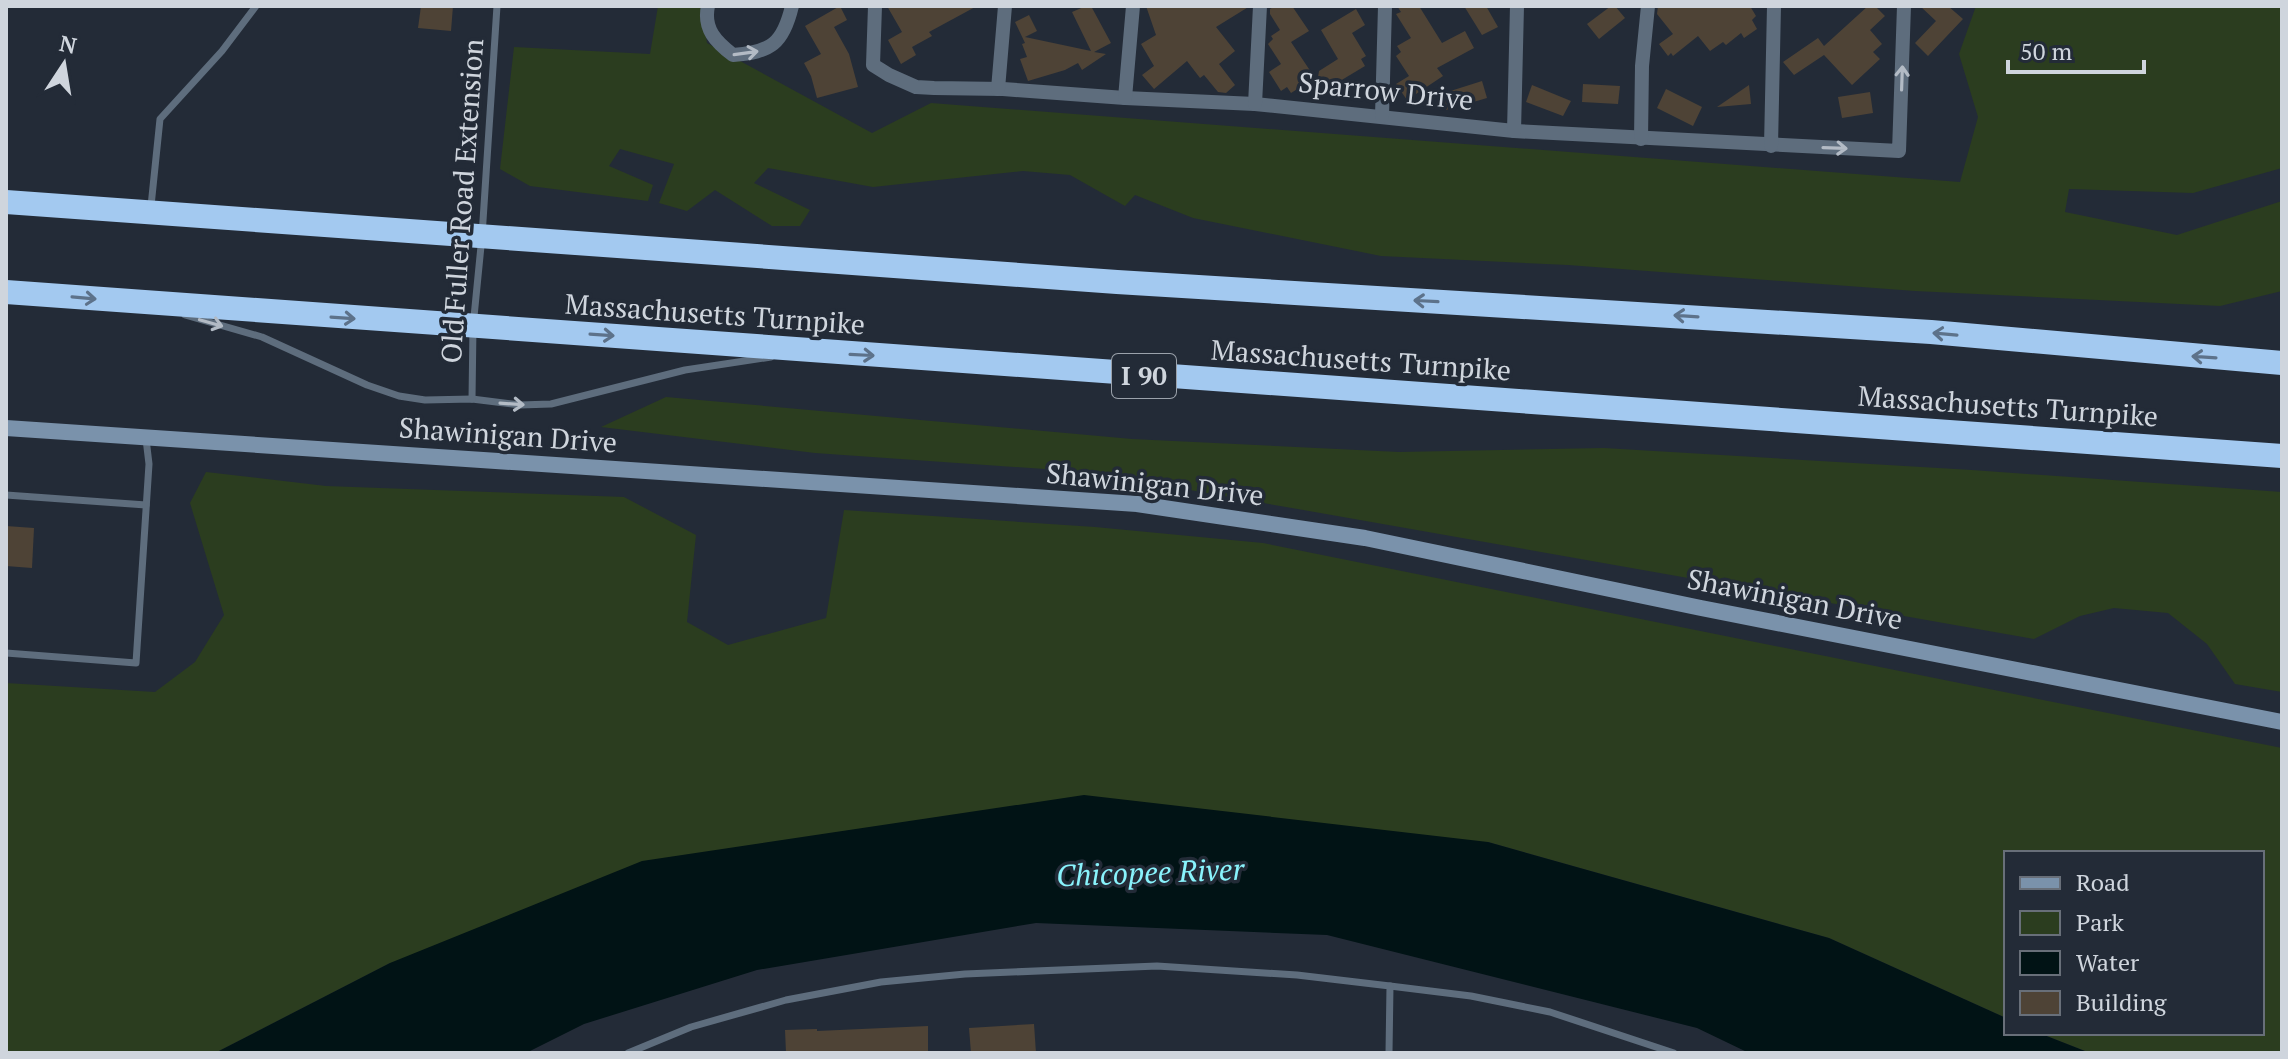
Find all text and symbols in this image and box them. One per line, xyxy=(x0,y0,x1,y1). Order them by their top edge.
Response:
north arrow xyxy=(24,24,104,104)
scale bar xyxy=(2008,24,2144,74)
text: N xyxy=(57,28,80,60)
text: 50 m xyxy=(2020,35,2072,67)
street label: Old Fuller Road Extension xyxy=(432,37,491,364)
one-way arrow xyxy=(733,45,759,60)
street label: Sparrow Drive xyxy=(1297,63,1475,118)
one-way arrow xyxy=(1894,65,1909,92)
one-way arrow xyxy=(1821,141,1848,156)
street label: Massachusetts Turnpike xyxy=(564,285,866,342)
one-way arrow xyxy=(70,291,97,306)
one-way arrow xyxy=(1413,293,1440,308)
one-way arrow xyxy=(1673,309,1700,324)
one-way arrow xyxy=(329,311,356,326)
one-way arrow xyxy=(198,316,224,331)
one-way arrow xyxy=(1932,326,1959,341)
one-way arrow xyxy=(589,327,615,342)
street label: Massachusetts Turnpike xyxy=(1210,331,1512,388)
one-way arrow xyxy=(848,348,875,363)
one-way arrow xyxy=(2191,349,2218,364)
road number: I 90 xyxy=(1112,354,1176,398)
street label: Massachusetts Turnpike xyxy=(1857,377,2159,434)
one-way arrow xyxy=(498,397,525,412)
street label: Shawinigan Drive xyxy=(398,408,618,461)
street label: Shawinigan Drive xyxy=(1044,454,1266,513)
street label: Shawinigan Drive xyxy=(1684,559,1906,638)
water label: Chicopee River xyxy=(1055,849,1246,895)
legend xyxy=(2004,851,2264,1035)
text: Road xyxy=(2076,866,2130,898)
text: Park xyxy=(2076,906,2125,938)
text: Water xyxy=(2076,946,2140,978)
text: Building xyxy=(2076,986,2167,1018)

